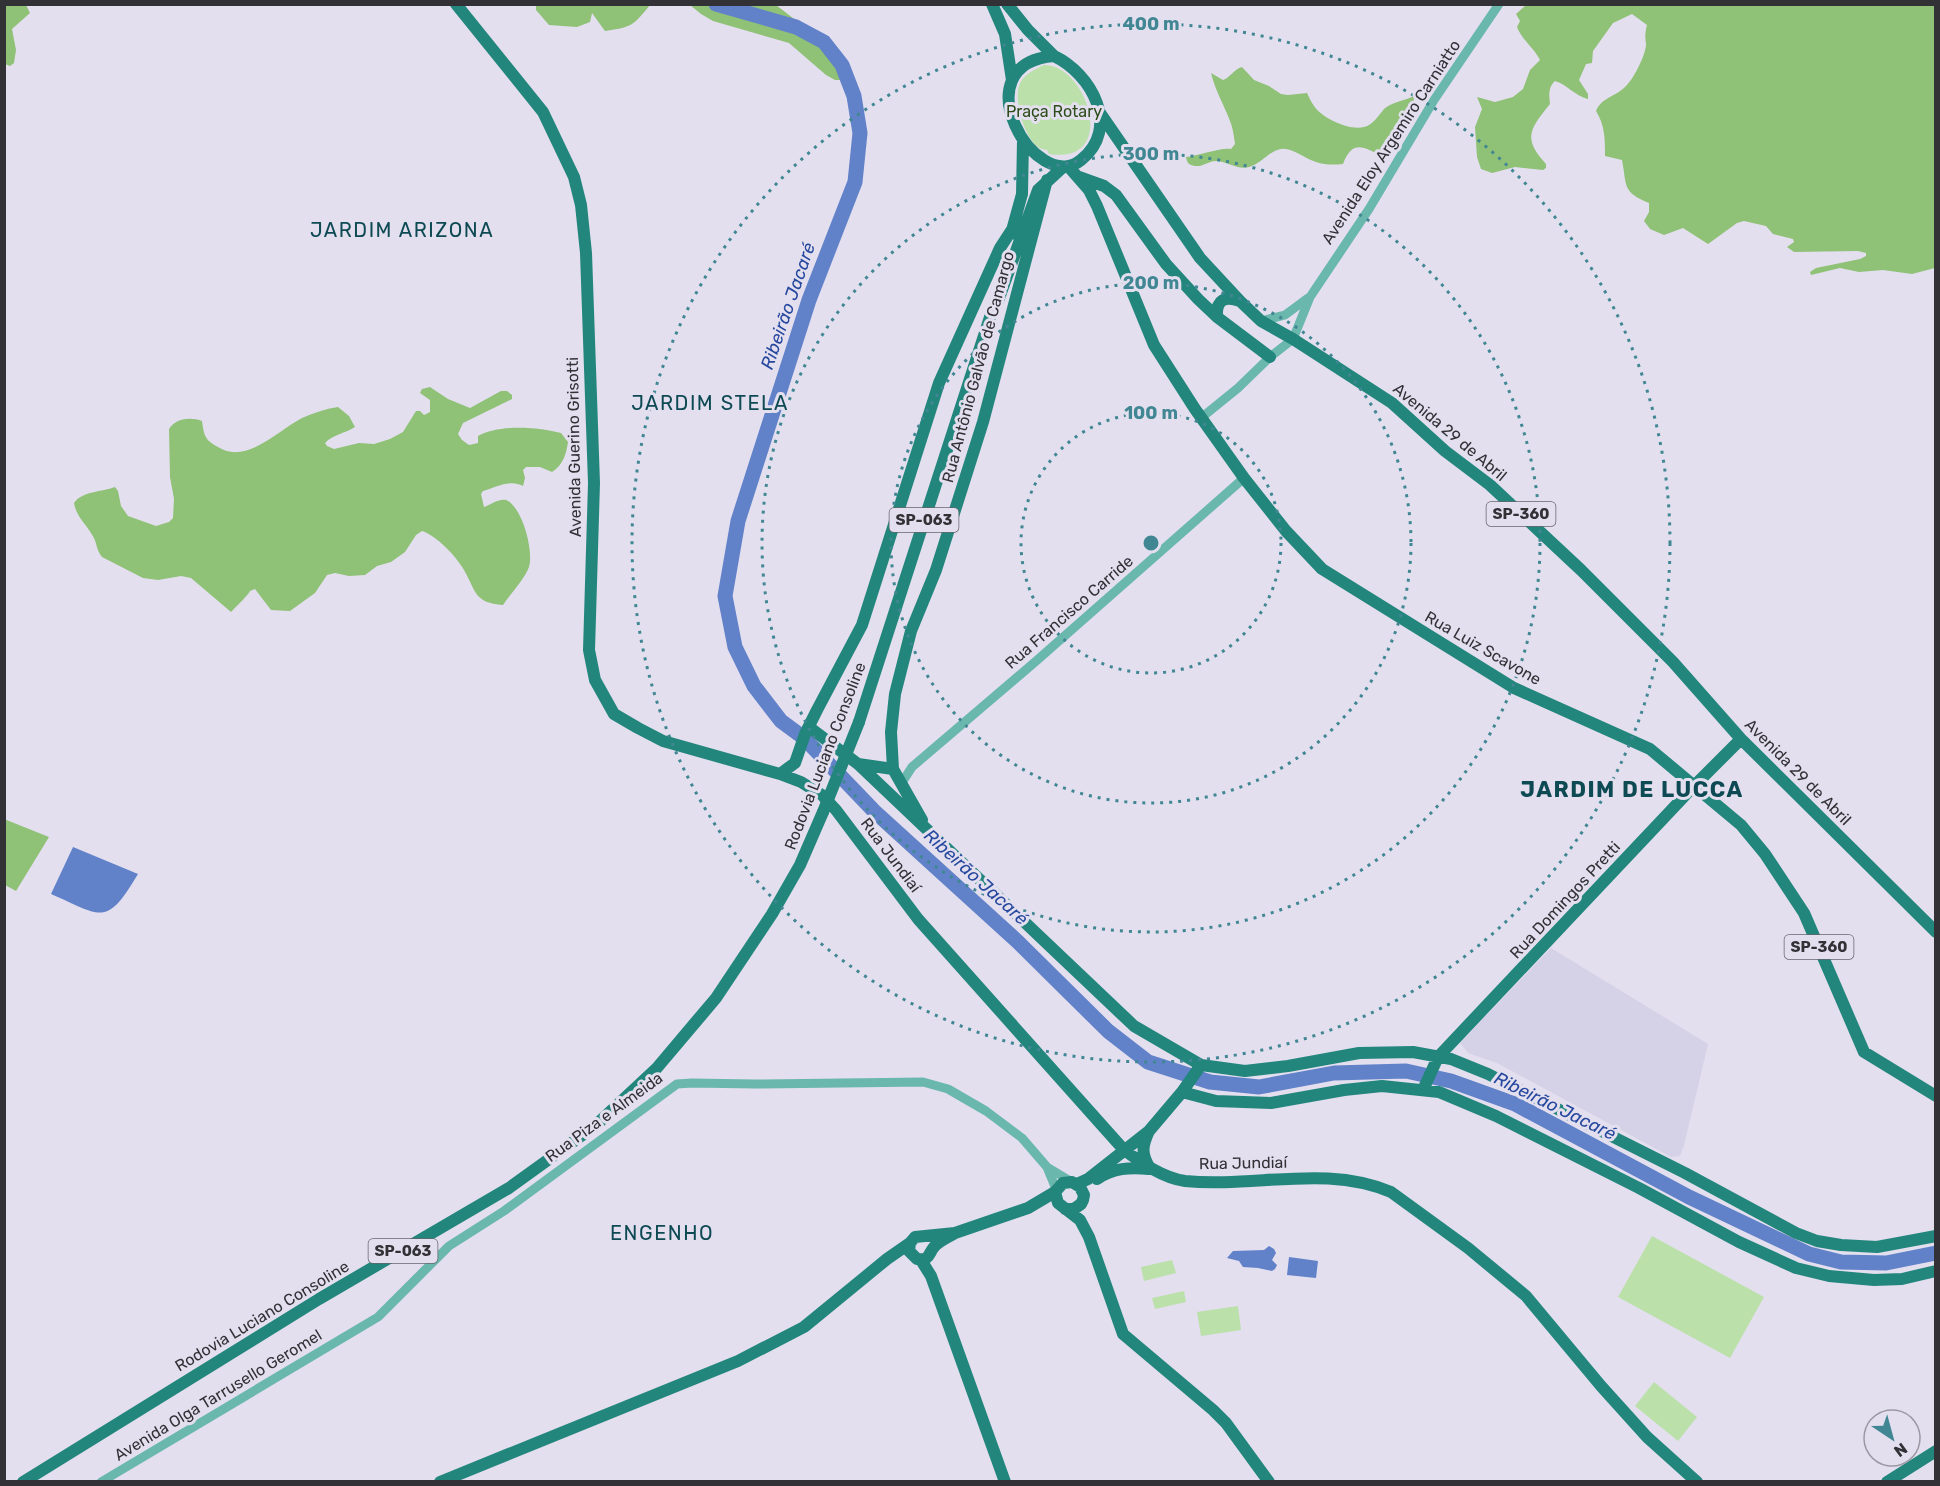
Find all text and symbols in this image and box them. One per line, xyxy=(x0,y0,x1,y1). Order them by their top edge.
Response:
text: 400 m xyxy=(1122,13,1180,35)
street label: Avenida Eloy Argemiro Carniatto xyxy=(1318,36,1464,248)
park label: Praça Rotary xyxy=(1006,102,1102,121)
text: 300 m xyxy=(1123,143,1179,165)
district label: JARDIM ARIZONA xyxy=(310,218,494,242)
water label: Ribeirão Jacaré xyxy=(756,240,820,372)
street label: Rua Antônio Galvão de Camargo xyxy=(938,249,1018,485)
text: 200 m xyxy=(1123,272,1179,294)
street label: Avenida Guerino Grisotti xyxy=(563,357,585,537)
street label: Avenida 29 de Abril xyxy=(1389,379,1511,485)
district label: JARDIM STELA xyxy=(631,391,789,415)
text: 100 m xyxy=(1124,402,1178,424)
road number: SP-360 xyxy=(1486,502,1556,526)
road number: SP-063 xyxy=(890,508,958,532)
centre of rings xyxy=(1141,533,1161,553)
street label: Rua Francisco Carride xyxy=(1001,551,1137,673)
street label: Rua Luiz Scavone xyxy=(1422,607,1545,689)
street label: Rodovia Luciano Consoline xyxy=(780,659,870,853)
street label: Avenida 29 de Abril xyxy=(1741,715,1855,829)
district label: JARDIM DE LUCCA xyxy=(1520,776,1744,803)
street label: Rua Jundiaí xyxy=(857,814,926,897)
water label: Ribeirão Jacaré xyxy=(919,824,1033,930)
street label: Rua Domingos Pretti xyxy=(1506,838,1624,962)
road number: SP-360 xyxy=(1784,935,1854,959)
water label: Ribeirão Jacaré xyxy=(1491,1067,1619,1145)
street label: Rua Piza e Almeida xyxy=(542,1068,666,1166)
street label: Rua Jundiaí xyxy=(1199,1153,1288,1173)
district label: ENGENHO xyxy=(610,1221,714,1245)
road number: SP-063 xyxy=(368,1239,438,1263)
street label: Rodovia Luciano Consoline xyxy=(172,1256,352,1376)
street label: Avenida Olga Tarrusello Geromel xyxy=(111,1325,325,1465)
north arrow xyxy=(1862,1408,1922,1468)
text: N xyxy=(1890,1439,1911,1461)

